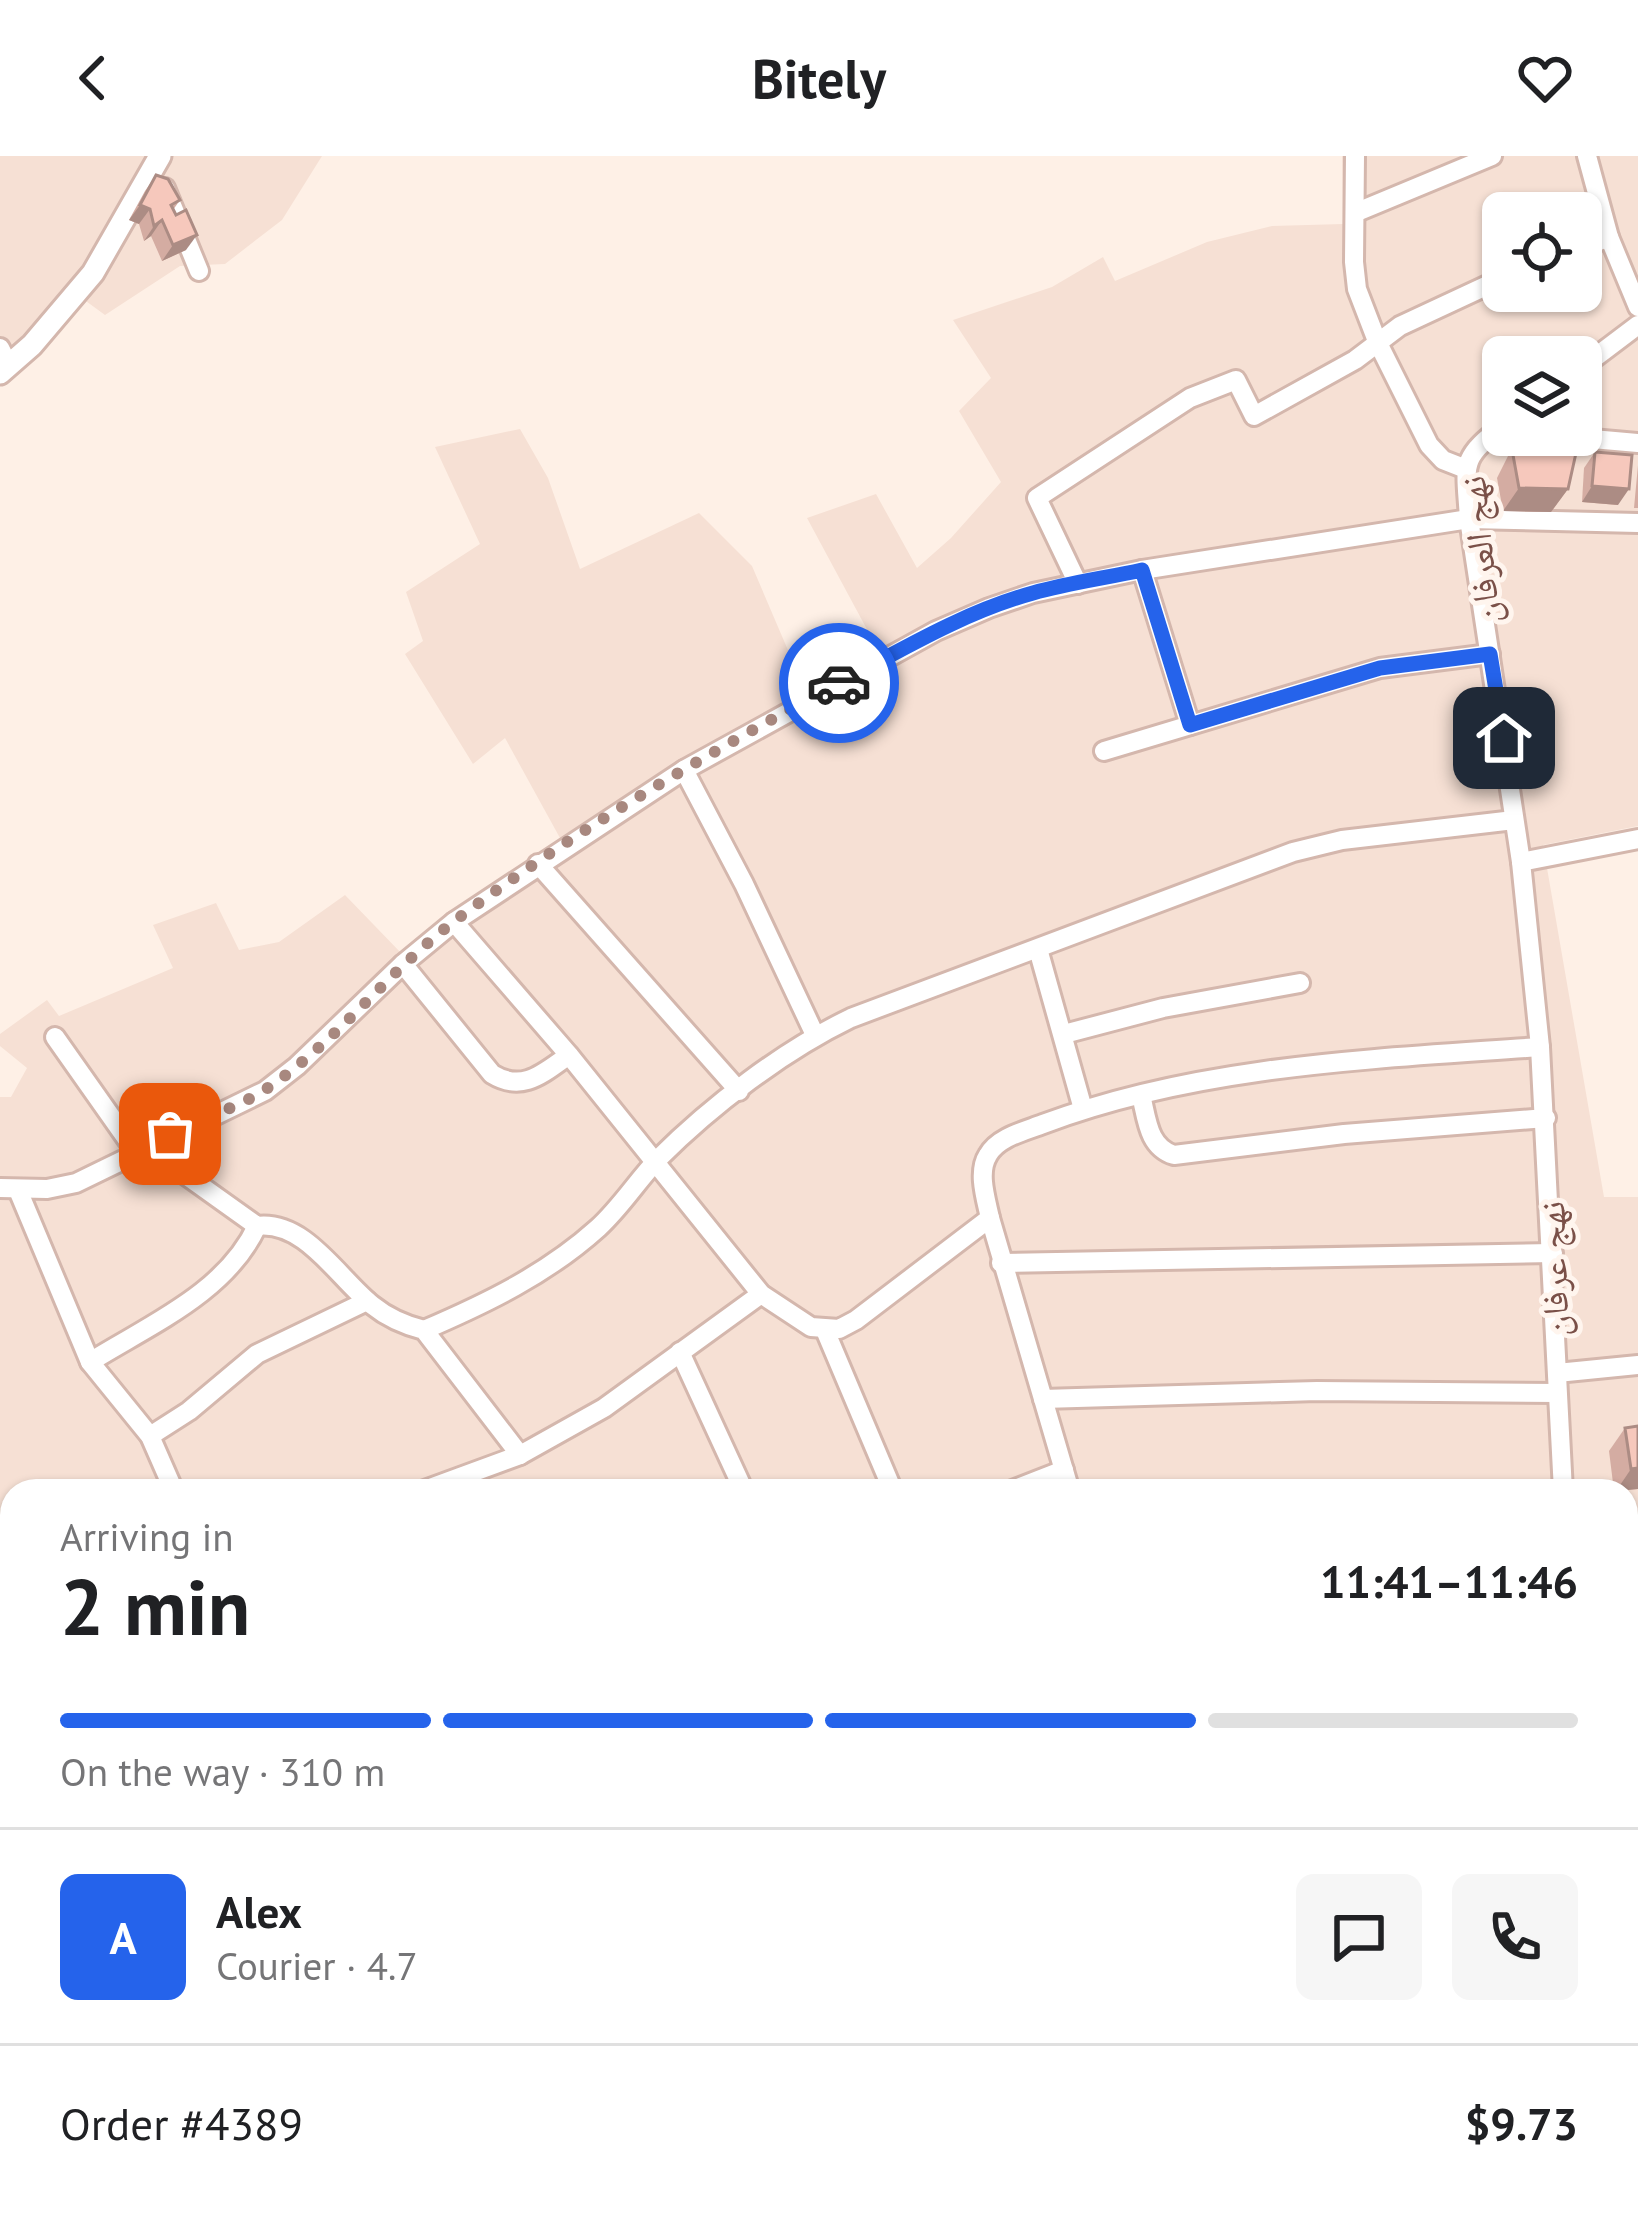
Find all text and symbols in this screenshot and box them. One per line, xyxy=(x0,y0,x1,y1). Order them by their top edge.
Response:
text: Bitely xyxy=(752,43,886,113)
icon: back xyxy=(60,45,126,111)
icon: heart xyxy=(1512,45,1578,111)
map controls xyxy=(1482,192,1602,456)
button: locate xyxy=(1482,192,1602,312)
button: layers xyxy=(1482,336,1602,456)
street label: نهج العرفان xyxy=(1448,474,1510,626)
courier xyxy=(779,623,899,743)
icon: car xyxy=(806,650,872,716)
pin xyxy=(1453,687,1555,789)
icon: home xyxy=(1471,705,1537,771)
pin xyxy=(119,1083,221,1185)
icon: bag xyxy=(137,1101,203,1167)
street label: نهج عرفان xyxy=(1527,1201,1579,1337)
text: Arriving in xyxy=(60,1511,234,1562)
text: 11:41–11:46 xyxy=(1320,1552,1578,1610)
text: 2 min xyxy=(60,1556,250,1657)
text: On the way · 310 m xyxy=(60,1746,385,1797)
button: chat xyxy=(1296,1874,1422,2000)
button: phone xyxy=(1452,1874,1578,2000)
text: Alex xyxy=(216,1882,302,1940)
text: A xyxy=(109,1908,137,1966)
text: Courier · 4.7 xyxy=(216,1940,418,1991)
text: Order #4389 xyxy=(60,2094,303,2152)
text: $9.73 xyxy=(1465,2094,1578,2152)

